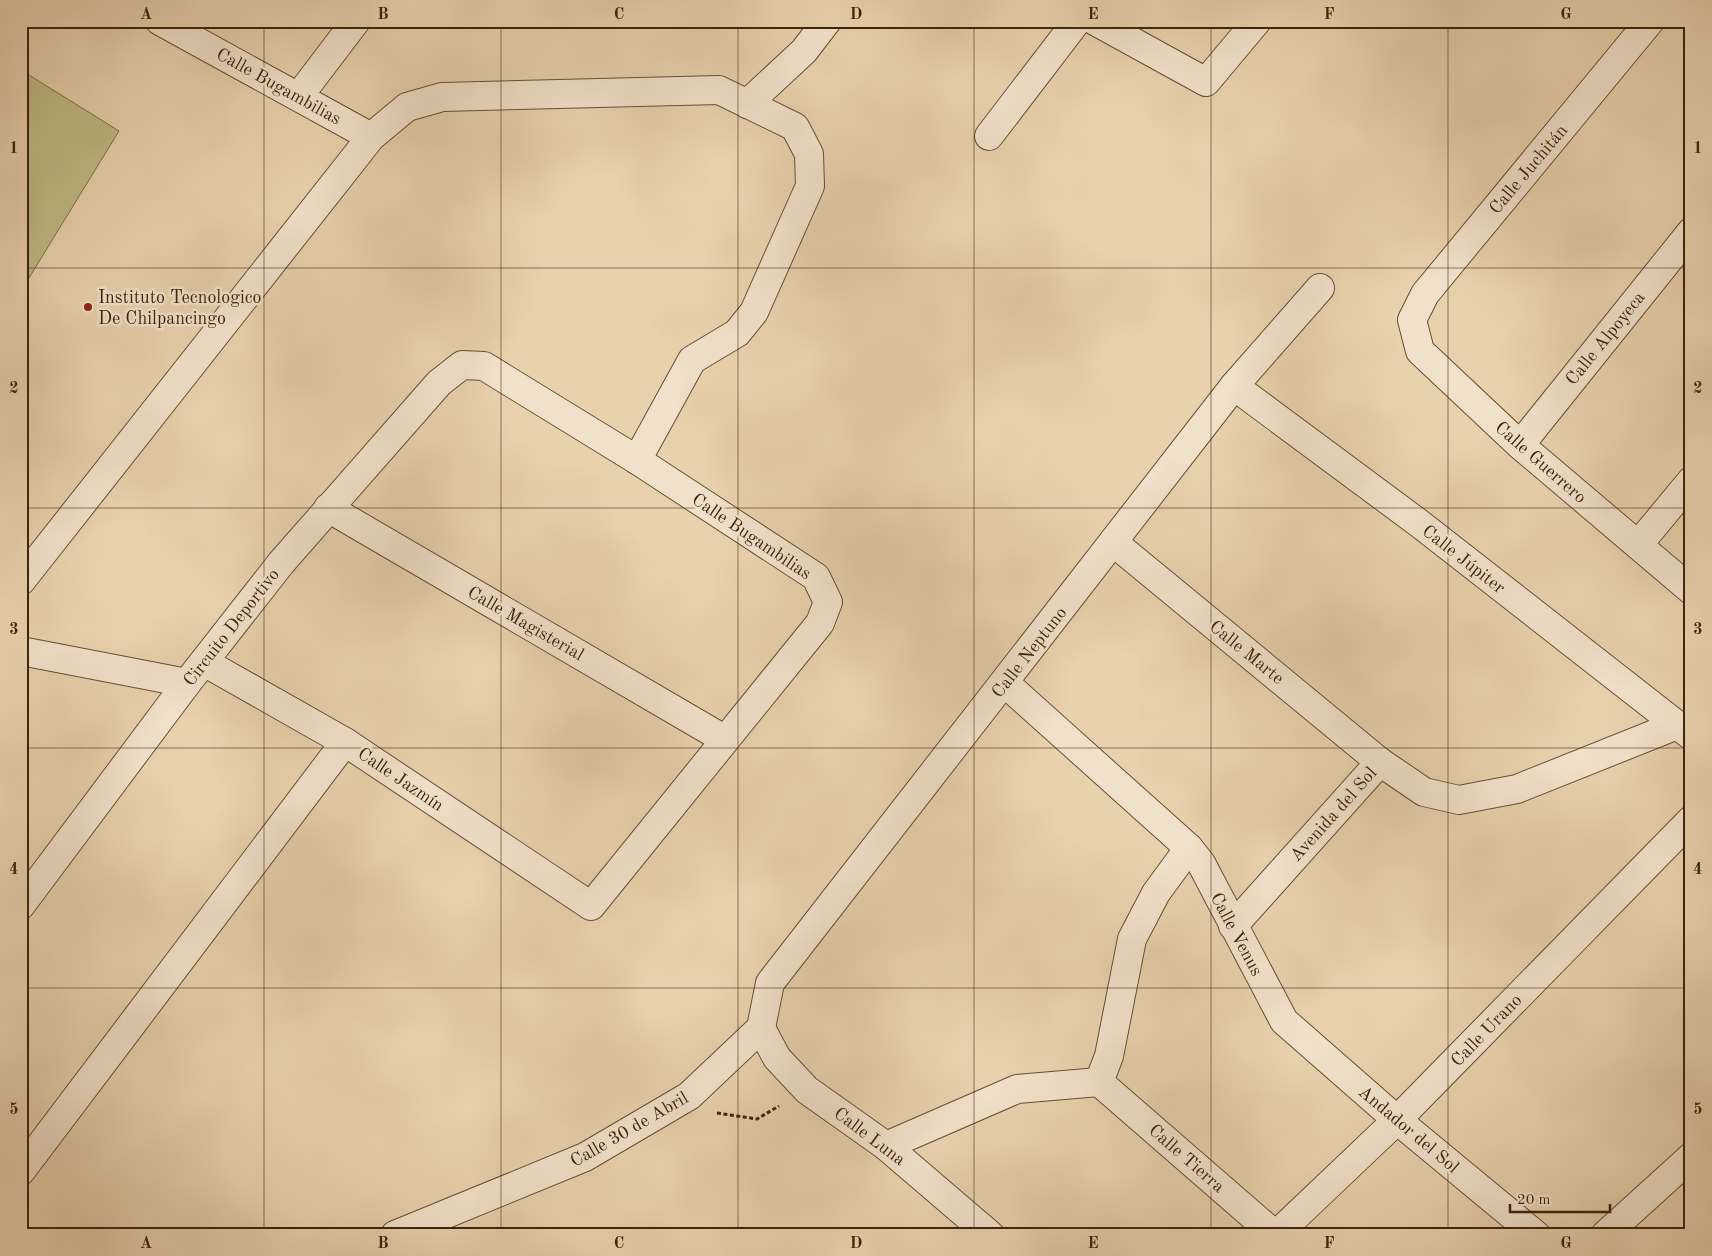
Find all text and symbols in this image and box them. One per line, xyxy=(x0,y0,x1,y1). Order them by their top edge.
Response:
text: A xyxy=(140,7,152,23)
text: B xyxy=(377,7,389,23)
text: C xyxy=(614,7,624,23)
text: D xyxy=(850,7,862,23)
text: E xyxy=(1087,7,1099,23)
text: F xyxy=(1324,7,1335,23)
text: G xyxy=(1560,7,1572,23)
street label: Calle Bugambilias xyxy=(213,45,344,129)
street label: Calle Juchitán xyxy=(1486,121,1571,218)
text: 1 xyxy=(9,141,19,157)
text: 1 xyxy=(1693,141,1703,157)
street label: Calle Alpoyeca xyxy=(1563,288,1649,389)
place label: Instituto Tecnologico De Chilpancingo xyxy=(98,289,262,328)
marker: Instituto Tecnologico De Chilpancingo xyxy=(82,301,94,313)
text: 2 xyxy=(9,381,19,397)
text: 2 xyxy=(1693,381,1703,397)
street label: Calle Guerrero xyxy=(1491,419,1589,507)
street label: Calle Bugambilias xyxy=(689,490,814,583)
street label: Calle Júpiter xyxy=(1419,522,1509,598)
street label: Circuito Deportivo xyxy=(180,565,283,690)
street label: Calle Magisterial xyxy=(464,583,587,664)
street label: Calle Neptuno xyxy=(989,604,1071,702)
street label: Calle Marte xyxy=(1206,617,1287,688)
text: 3 xyxy=(9,622,19,638)
text: 3 xyxy=(1693,622,1703,638)
street label: Calle Jazmín xyxy=(354,745,447,815)
street label: Avenida del Sol xyxy=(1287,764,1381,865)
text: 4 xyxy=(9,862,19,878)
text: 4 xyxy=(1693,862,1703,878)
street label: Calle Venus xyxy=(1207,890,1266,979)
street label: Calle Urano xyxy=(1448,991,1526,1070)
street label: Andador del Sol xyxy=(1355,1083,1462,1177)
street label: Calle 30 de Abril xyxy=(568,1089,692,1171)
text: 5 xyxy=(9,1102,19,1118)
text: 5 xyxy=(1693,1102,1703,1118)
street label: Calle Luna xyxy=(830,1104,909,1169)
street label: Calle Tierra xyxy=(1145,1121,1228,1196)
scale bar xyxy=(1510,1181,1610,1213)
text: 20 m xyxy=(1517,1193,1551,1208)
text: A xyxy=(140,1236,152,1252)
text: B xyxy=(377,1236,389,1252)
text: C xyxy=(614,1236,624,1252)
text: D xyxy=(850,1236,862,1252)
text: E xyxy=(1087,1236,1099,1252)
text: F xyxy=(1324,1236,1335,1252)
text: G xyxy=(1560,1236,1572,1252)

